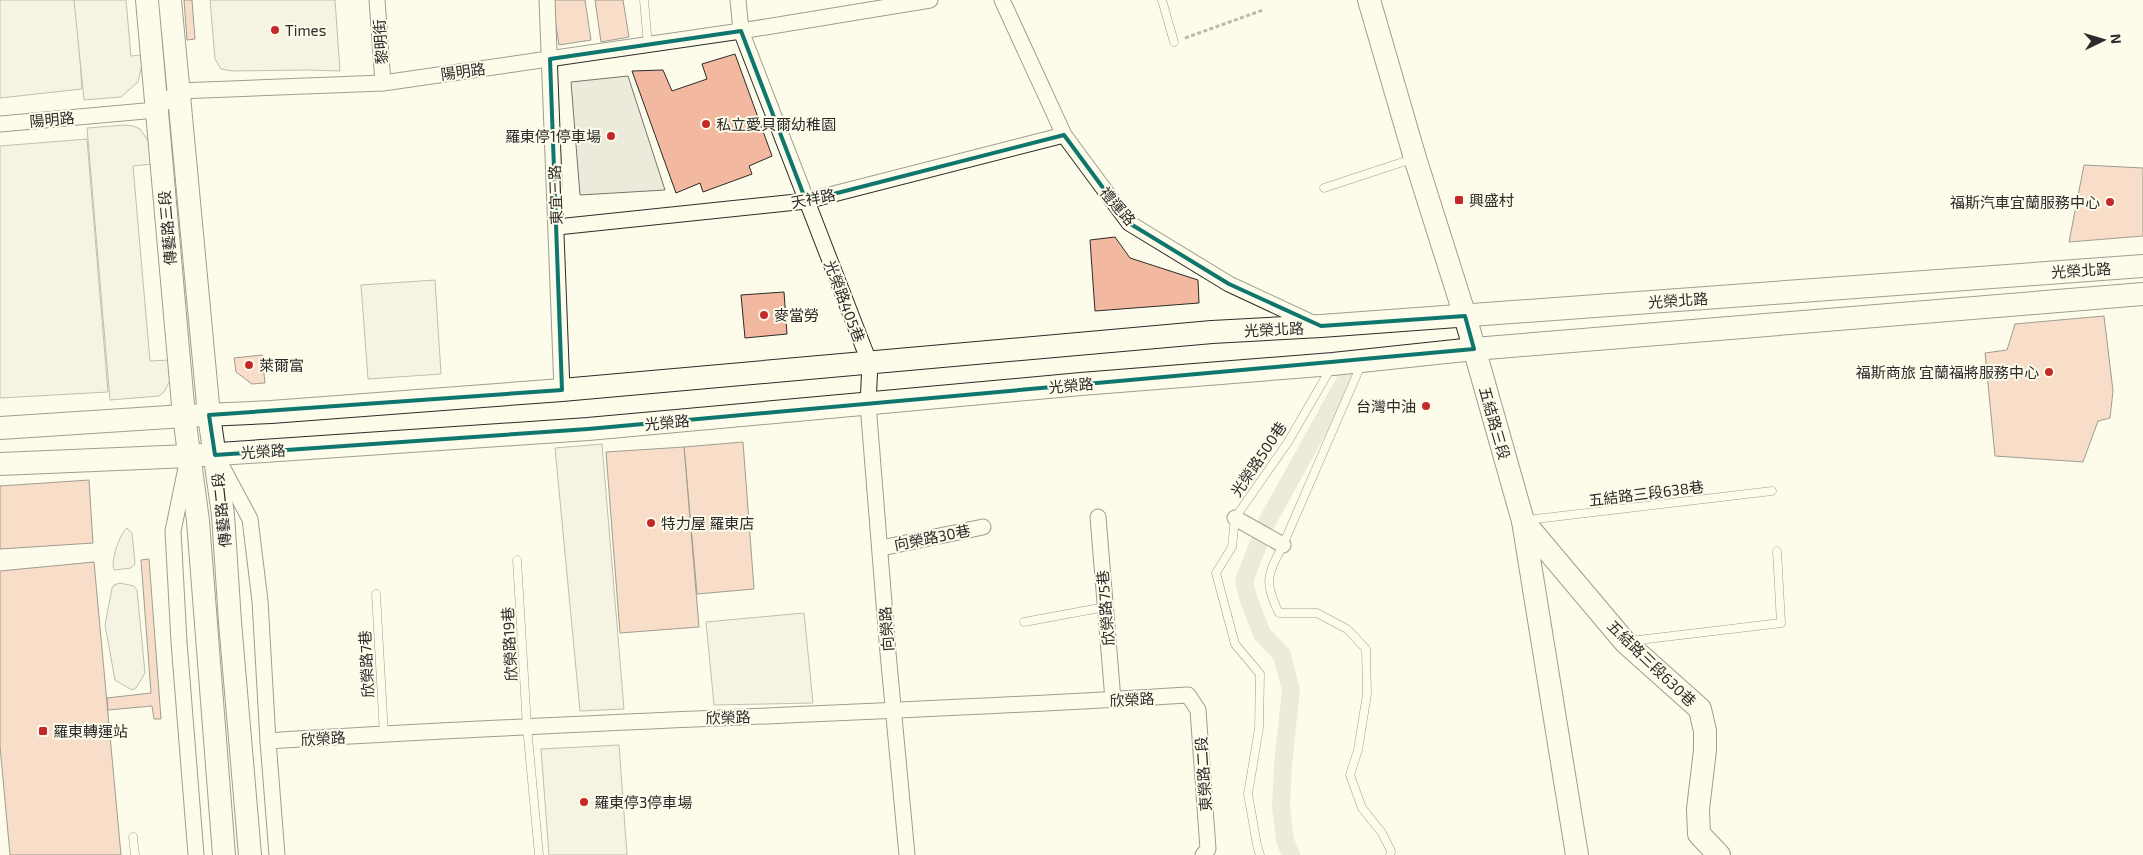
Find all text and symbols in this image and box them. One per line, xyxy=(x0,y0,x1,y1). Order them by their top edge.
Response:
north arrow xyxy=(2078,15,2128,65)
street label: 黎明街 xyxy=(369,19,391,65)
place label: Times xyxy=(285,21,326,39)
marker: Times xyxy=(269,24,281,36)
text: N xyxy=(2108,33,2125,45)
street label: 陽明路 xyxy=(439,59,487,83)
street label: 陽明路 xyxy=(29,108,75,130)
place label: 私立愛貝爾幼稚園 xyxy=(716,115,836,133)
marker: 私立愛貝爾幼稚園 xyxy=(700,118,712,130)
place label: 羅東停1停車場 xyxy=(505,127,601,145)
marker: 羅東停1停車場 xyxy=(605,130,617,142)
street label: 東宜三路 xyxy=(545,165,565,225)
street label: 禮運路 xyxy=(1096,183,1140,229)
street label: 天祥路 xyxy=(789,185,837,211)
street label: 傳藝路三段 xyxy=(155,190,179,266)
place label: 興盛村 xyxy=(1469,191,1514,209)
place label: 福斯汽車宜蘭服務中心 xyxy=(1950,193,2100,211)
marker: 興盛村 xyxy=(1453,194,1465,206)
marker: 福斯汽車宜蘭服務中心 xyxy=(2104,196,2116,208)
street label: 光榮路405巷 xyxy=(821,257,869,345)
street label: 光榮北路 xyxy=(2050,259,2112,281)
street label: 光榮北路 xyxy=(1647,289,1709,311)
place label: 麥當勞 xyxy=(774,306,819,324)
marker: 麥當勞 xyxy=(758,309,770,321)
street label: 光榮北路 xyxy=(1244,318,1304,340)
place label: 萊爾富 xyxy=(259,356,304,374)
marker: 萊爾富 xyxy=(243,359,255,371)
place label: 福斯商旅 宜蘭福將服務中心 xyxy=(1856,363,2039,381)
marker: 福斯商旅 宜蘭福將服務中心 xyxy=(2043,366,2055,378)
street label: 光榮路 xyxy=(1048,374,1094,396)
street label: 五結路三段 xyxy=(1476,384,1514,462)
place label: 台灣中油 xyxy=(1356,397,1416,415)
marker: 台灣中油 xyxy=(1420,400,1432,412)
street label: 光榮路 xyxy=(644,411,690,433)
street label: 光榮路500巷 xyxy=(1226,418,1290,500)
street label: 光榮路 xyxy=(240,440,286,462)
street label: 傳藝路二段 xyxy=(208,472,234,548)
street label: 五結路三段638巷 xyxy=(1587,477,1705,509)
place label: 特力屋 羅東店 xyxy=(661,514,754,532)
marker: 特力屋 羅東店 xyxy=(645,517,657,529)
street label: 向榮路30巷 xyxy=(892,521,972,553)
street label: 欣榮路75巷 xyxy=(1093,569,1117,647)
street label: 欣榮路19巷 xyxy=(498,606,520,682)
street label: 向榮路 xyxy=(875,606,897,652)
street label: 五結路三段630巷 xyxy=(1604,616,1700,710)
street label: 欣榮路7巷 xyxy=(355,630,377,698)
street label: 欣榮路 xyxy=(1109,689,1155,709)
street label: 欣榮路 xyxy=(705,707,751,727)
place label: 羅東轉運站 xyxy=(53,722,128,740)
marker: 羅東轉運站 xyxy=(37,725,49,737)
street label: 欣榮路 xyxy=(300,727,346,749)
street label: 東榮路二段 xyxy=(1191,736,1215,812)
place label: 羅東停3停車場 xyxy=(594,793,692,811)
marker: 羅東停3停車場 xyxy=(578,796,590,808)

